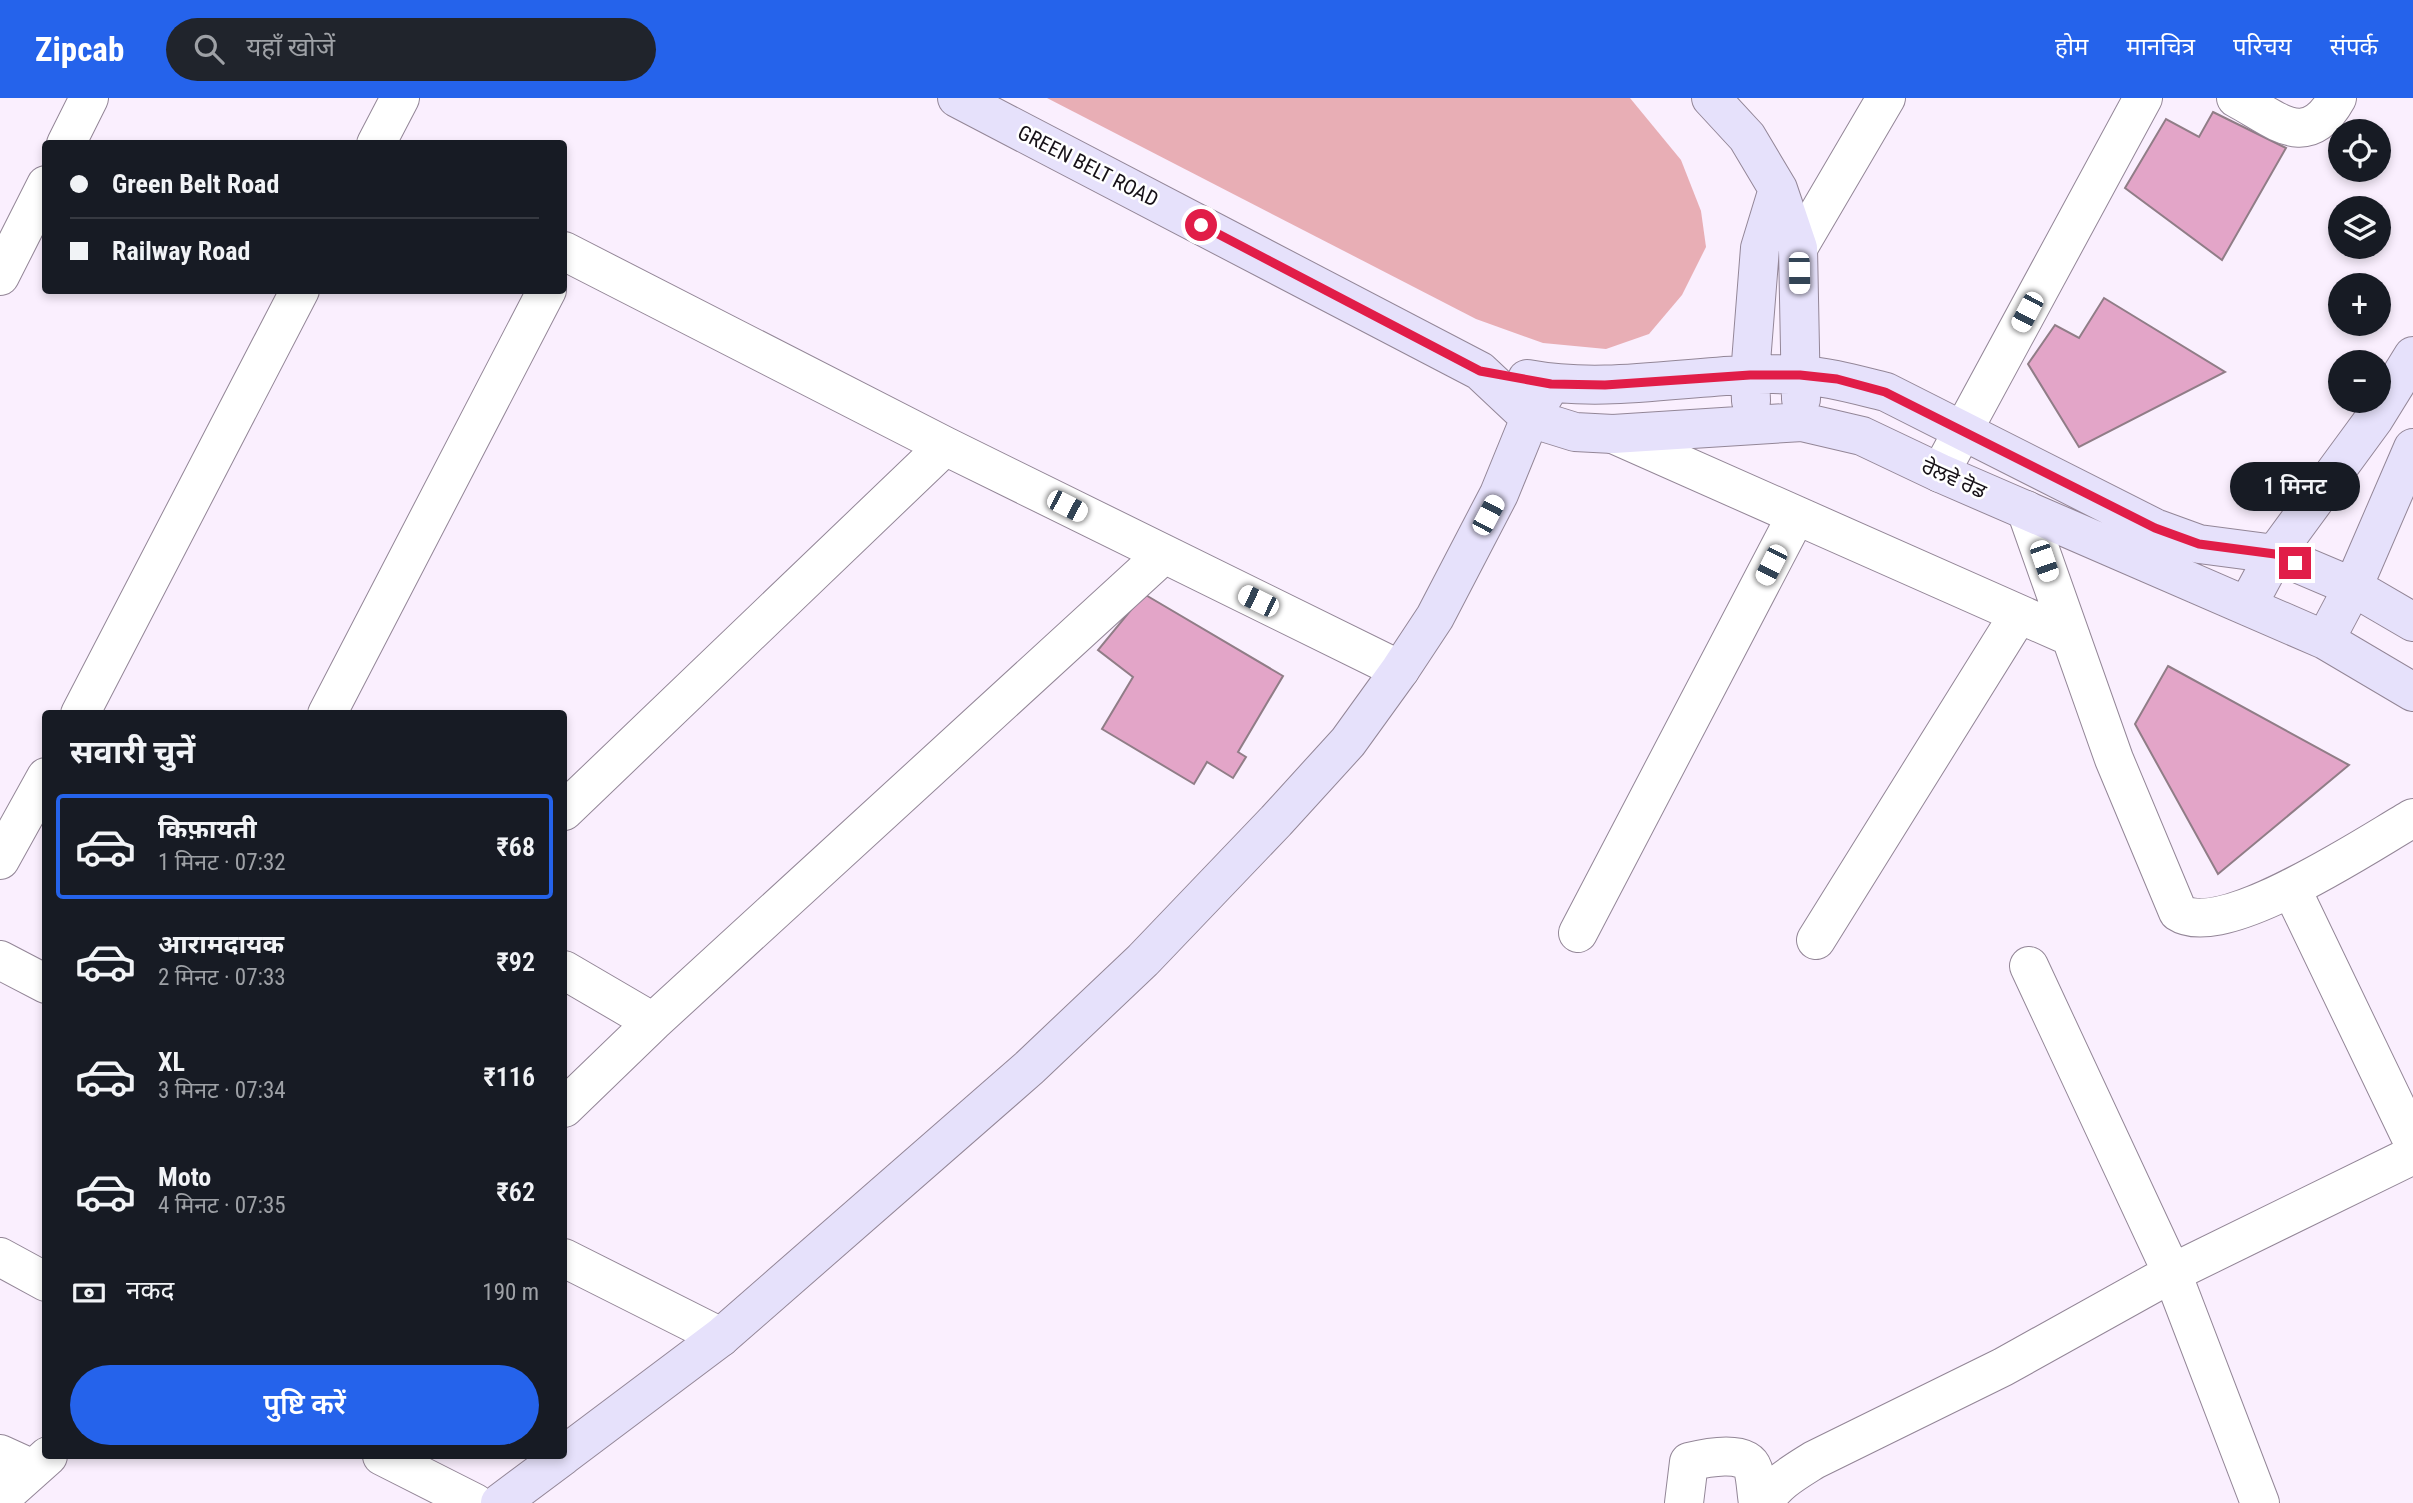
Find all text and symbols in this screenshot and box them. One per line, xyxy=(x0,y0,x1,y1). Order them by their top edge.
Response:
search box xyxy=(166,18,656,81)
text: Zipcab xyxy=(35,30,124,69)
icon: search xyxy=(190,30,228,68)
text: यहाँ खोजें xyxy=(246,32,335,62)
text: होम xyxy=(2055,33,2088,61)
text: मानचित्र xyxy=(2126,33,2195,61)
text: परिचय xyxy=(2233,33,2292,61)
text: संपर्क xyxy=(2330,33,2378,61)
map controls xyxy=(2328,119,2391,413)
button: locate xyxy=(2328,119,2391,182)
street label: GREEN BELT ROAD xyxy=(1014,120,1162,212)
text: Green Belt Road xyxy=(112,169,279,199)
button: layers xyxy=(2328,196,2391,259)
route start xyxy=(1185,209,1217,241)
text: Railway Road xyxy=(112,236,250,266)
car xyxy=(1789,252,1810,294)
button: + xyxy=(2328,273,2391,336)
car xyxy=(2008,289,2047,335)
button: − xyxy=(2328,350,2391,413)
street label: ਰੇਲਵੇ ਰੋਡ xyxy=(1917,454,1990,504)
callout: 1 मिनट xyxy=(2230,462,2360,510)
text: 1 मिनट xyxy=(2263,473,2327,500)
car xyxy=(1044,487,1091,525)
car xyxy=(1469,492,1508,538)
car xyxy=(2028,538,2061,584)
car xyxy=(1753,542,1790,588)
route end xyxy=(2279,547,2311,579)
car xyxy=(1235,582,1282,620)
text: सवारी चुनें xyxy=(70,733,195,771)
text: किफ़ायती xyxy=(158,814,257,844)
icon: car xyxy=(74,815,137,878)
text: ₹68 xyxy=(497,832,535,862)
text: 1 मिनट · 07:32 xyxy=(158,849,286,876)
text: आरामदायक xyxy=(158,929,284,959)
icon: car xyxy=(74,930,137,993)
text: ₹92 xyxy=(497,947,535,977)
text: 2 मिनट · 07:33 xyxy=(158,964,286,991)
icon: car xyxy=(74,1045,137,1108)
text: XL xyxy=(158,1047,185,1077)
text: ₹116 xyxy=(484,1062,535,1092)
text: 3 मिनट · 07:34 xyxy=(158,1077,286,1104)
icon: car xyxy=(74,1160,137,1223)
text: Moto xyxy=(158,1162,211,1192)
text: ₹62 xyxy=(497,1177,535,1207)
text: 4 मिनट · 07:35 xyxy=(158,1192,286,1219)
icon: cash xyxy=(70,1274,108,1312)
text: नकद xyxy=(126,1275,174,1305)
text: 190 m xyxy=(482,1279,539,1306)
button: पुष्टि करें xyxy=(70,1365,539,1445)

